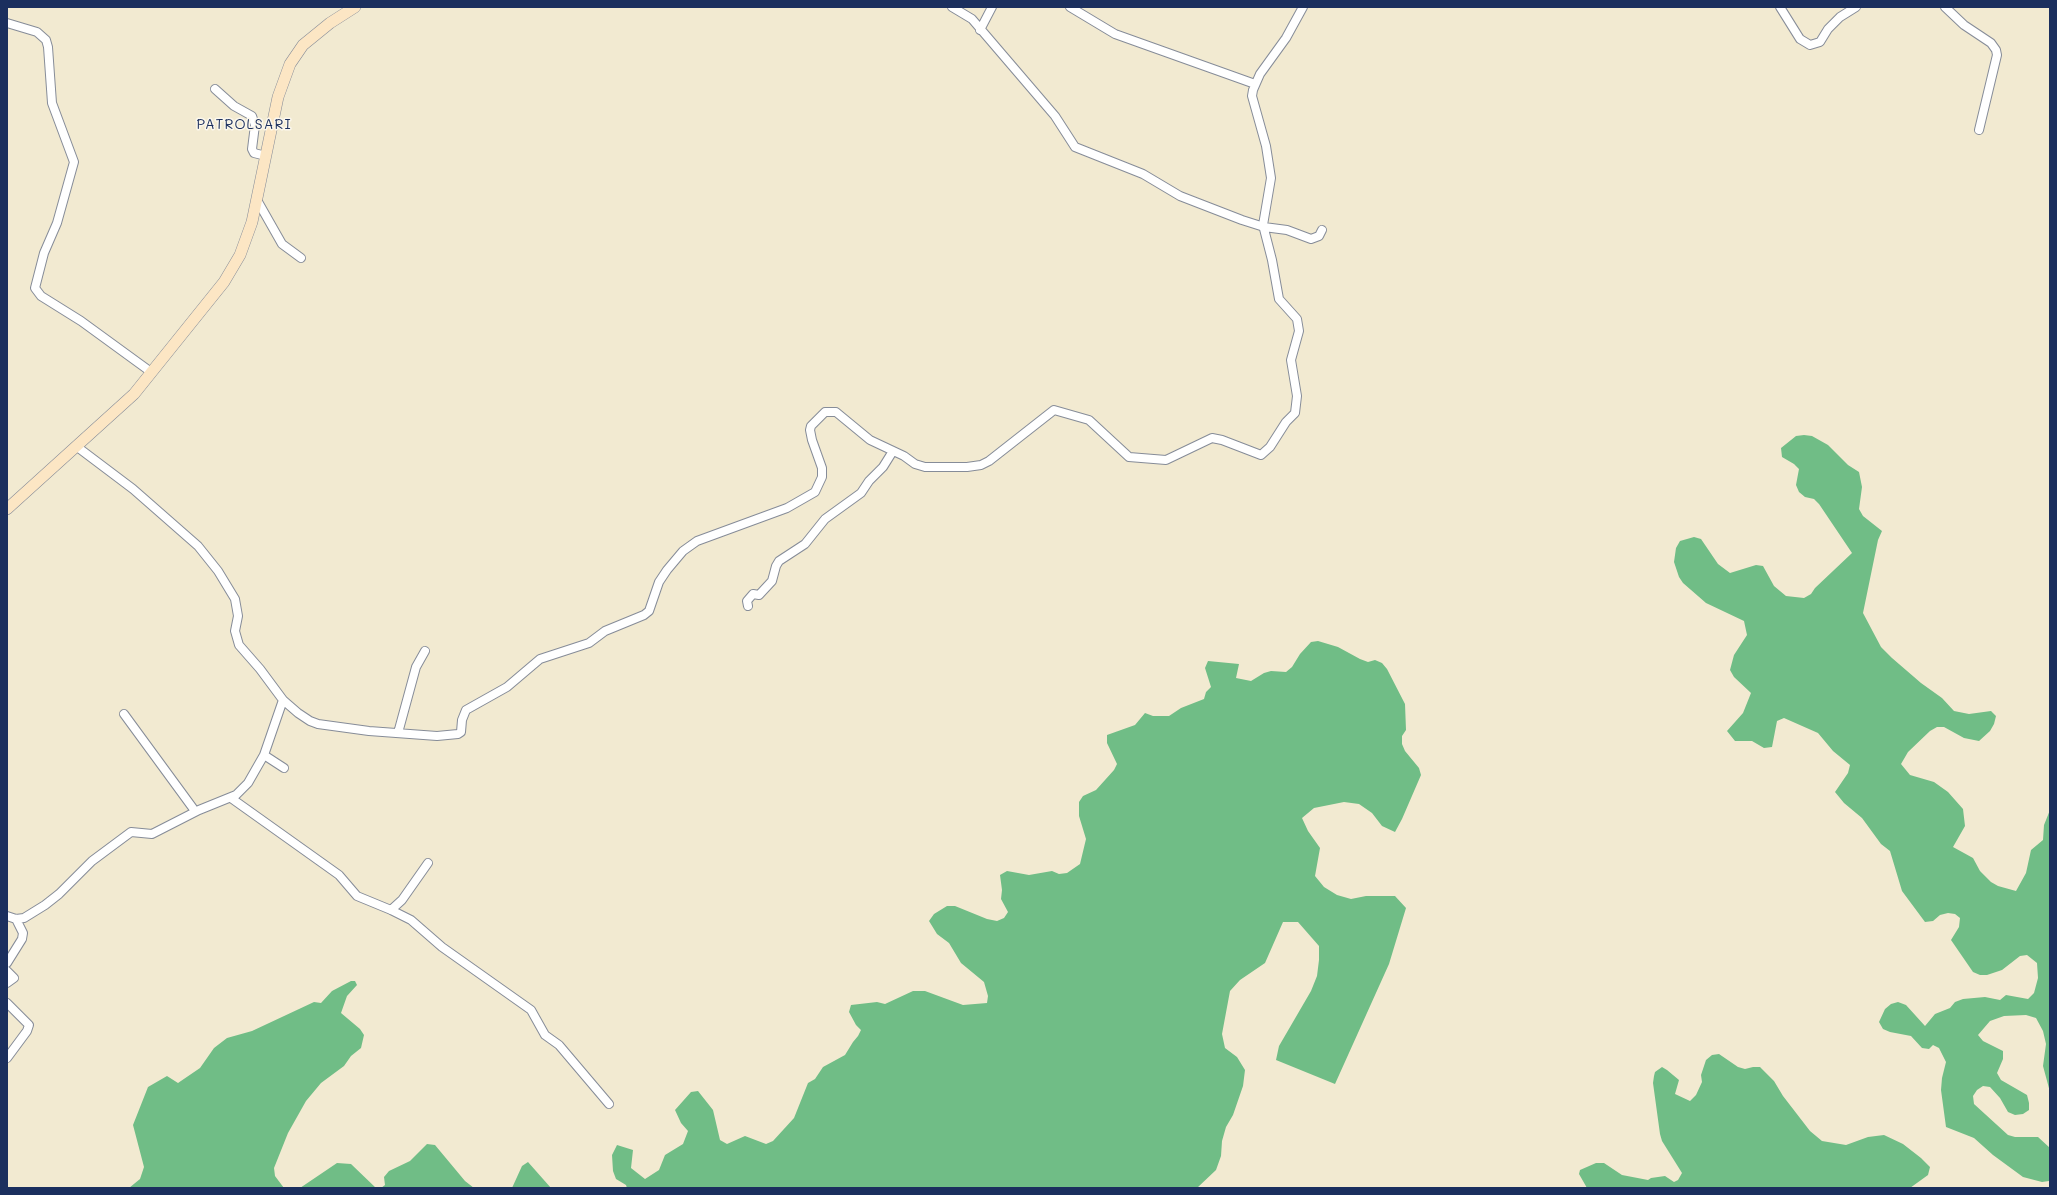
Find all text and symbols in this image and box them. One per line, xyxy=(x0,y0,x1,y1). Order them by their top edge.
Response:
district label: PATROLSARI xyxy=(196,117,292,133)

